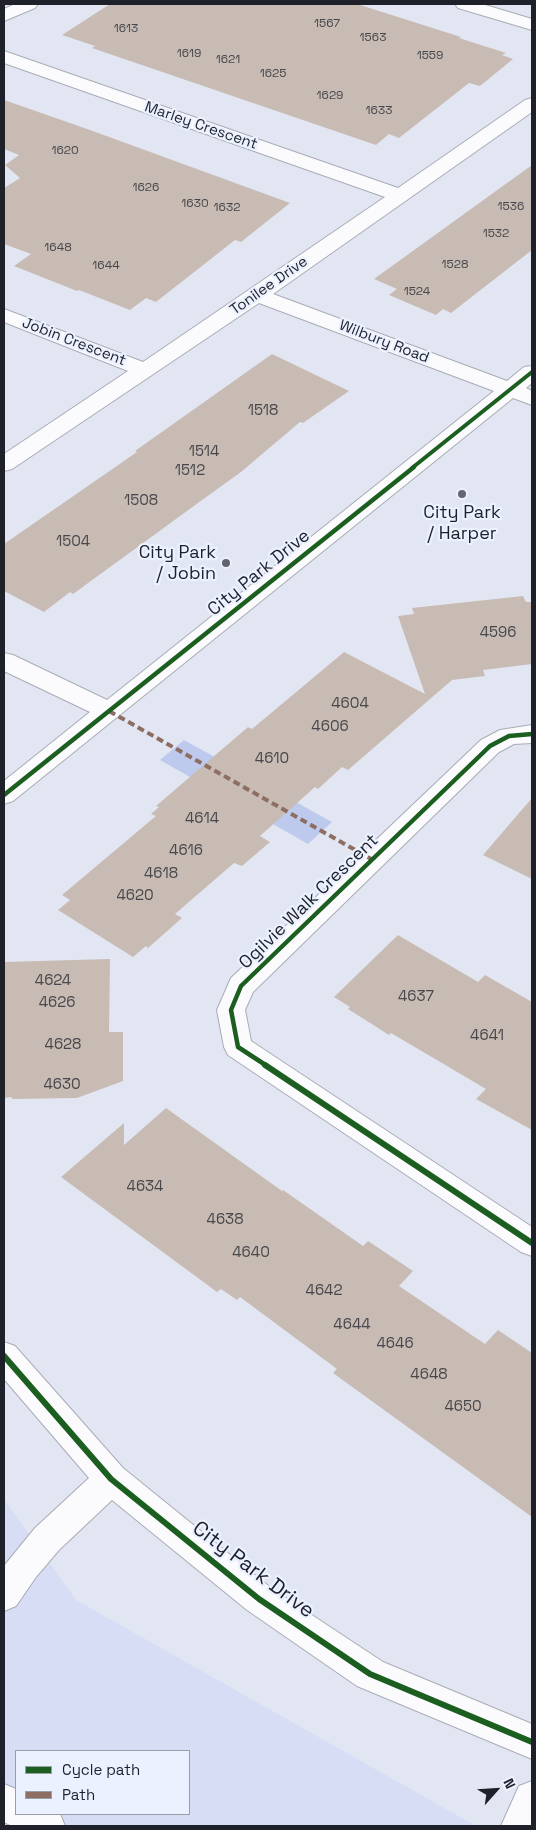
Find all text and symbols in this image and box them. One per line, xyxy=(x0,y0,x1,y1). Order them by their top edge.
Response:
house number: 1567 xyxy=(314,17,340,31)
house number: 1613 xyxy=(114,22,138,36)
house number: 1563 xyxy=(360,31,386,45)
house number: 1619 xyxy=(177,47,201,61)
house number: 1559 xyxy=(417,49,443,63)
house number: 1621 xyxy=(216,53,240,67)
house number: 1625 xyxy=(260,67,286,81)
house number: 1629 xyxy=(317,89,343,103)
street label: Marley Crescent xyxy=(142,98,260,154)
house number: 1633 xyxy=(366,104,392,118)
house number: 1620 xyxy=(51,144,79,158)
house number: 1626 xyxy=(133,181,159,195)
house number: 1630 xyxy=(181,197,209,211)
house number: 1536 xyxy=(498,200,524,214)
house number: 1632 xyxy=(214,201,240,215)
house number: 1532 xyxy=(483,227,509,241)
house number: 1648 xyxy=(44,241,72,255)
street label: Tonilee Drive xyxy=(227,253,311,319)
house number: 1528 xyxy=(442,258,468,272)
house number: 1644 xyxy=(92,259,120,273)
house number: 1524 xyxy=(404,285,430,299)
street label: Jobin Crescent xyxy=(20,314,128,370)
street label: Wilbury Road xyxy=(337,317,431,367)
house number: 1518 xyxy=(248,402,278,420)
house number: 1514 xyxy=(189,443,219,461)
house number: 1512 xyxy=(175,462,205,480)
marker: City Park / Harper xyxy=(456,488,468,500)
house number: 1508 xyxy=(124,492,158,510)
place label: City Park / Harper xyxy=(423,502,501,544)
street label: City Park Drive xyxy=(204,525,314,621)
house number: 1504 xyxy=(56,533,90,551)
place label: City Park / Jobin xyxy=(139,542,216,584)
marker: City Park / Jobin xyxy=(220,557,232,569)
house number: 4596 xyxy=(480,624,516,642)
house number: 4604 xyxy=(331,695,369,713)
house number: 4606 xyxy=(311,718,349,736)
house number: 4610 xyxy=(255,750,289,768)
house number: 4614 xyxy=(185,810,219,828)
street label: Ogilvie Walk Crescent xyxy=(235,830,383,974)
house number: 4616 xyxy=(169,842,203,860)
house number: 4618 xyxy=(144,865,178,883)
house number: 4620 xyxy=(116,887,154,905)
house number: 4624 xyxy=(35,972,71,990)
house number: 4637 xyxy=(398,988,434,1006)
house number: 4626 xyxy=(39,994,75,1012)
house number: 4641 xyxy=(470,1027,504,1045)
house number: 4628 xyxy=(45,1036,81,1054)
house number: 4630 xyxy=(43,1076,81,1094)
house number: 4634 xyxy=(127,1178,163,1196)
house number: 4638 xyxy=(207,1211,243,1229)
house number: 4640 xyxy=(232,1244,270,1262)
house number: 4642 xyxy=(306,1282,342,1300)
house number: 4644 xyxy=(333,1316,371,1334)
house number: 4646 xyxy=(376,1335,414,1353)
house number: 4648 xyxy=(410,1366,448,1384)
house number: 4650 xyxy=(444,1398,482,1416)
street label: City Park Drive xyxy=(187,1516,319,1624)
legend xyxy=(15,1750,190,1815)
text: Cycle path xyxy=(62,1760,140,1779)
north arrow xyxy=(471,1765,521,1815)
text: N xyxy=(499,1775,520,1792)
text: Path xyxy=(62,1785,95,1804)

